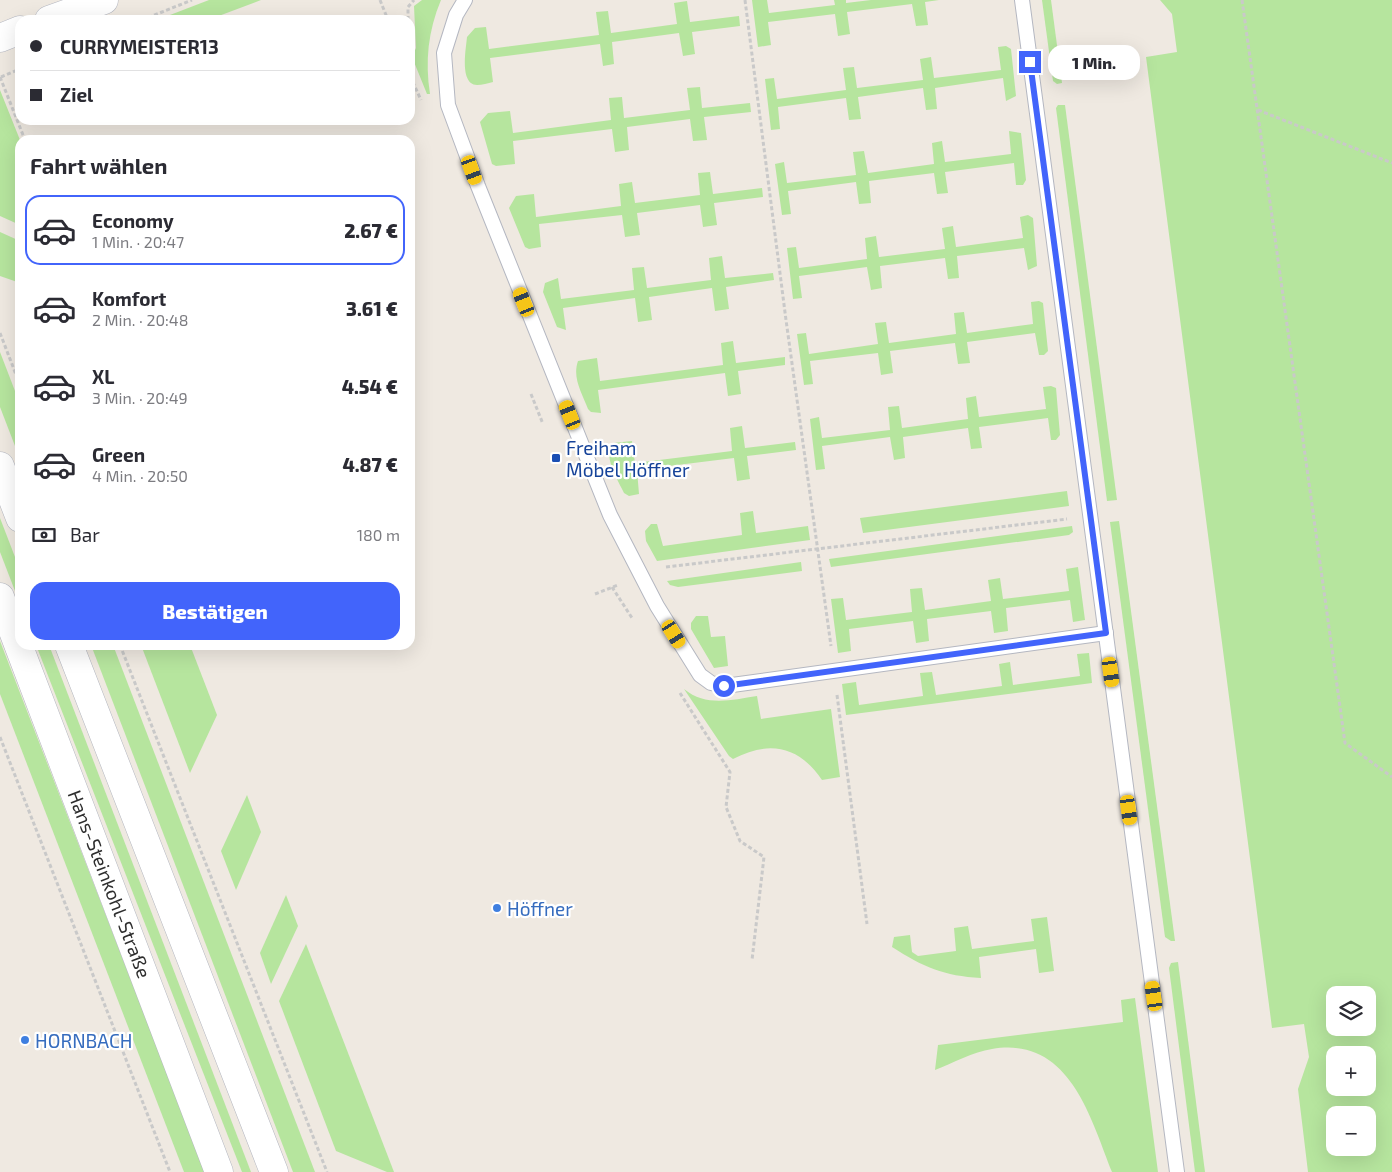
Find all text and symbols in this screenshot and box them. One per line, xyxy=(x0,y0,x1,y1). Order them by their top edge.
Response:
text: CURRYMEISTER13 xyxy=(60,35,219,58)
callout: 1 Min. xyxy=(1048,44,1140,80)
route end xyxy=(1019,51,1041,73)
text: 1 Min. xyxy=(1072,53,1116,72)
text: Ziel xyxy=(60,83,93,106)
text: Fahrt wählen xyxy=(30,152,168,178)
car xyxy=(459,153,484,187)
icon: car xyxy=(32,208,77,253)
text: Economy xyxy=(92,209,174,232)
text: 2.67 € xyxy=(344,219,398,242)
text: 1 Min. · 20:47 xyxy=(92,232,184,251)
car xyxy=(511,285,536,319)
icon: car xyxy=(32,286,77,331)
text: Komfort xyxy=(92,287,166,310)
text: 3.61 € xyxy=(346,297,398,320)
text: 2 Min. · 20:48 xyxy=(92,310,188,329)
icon: car xyxy=(32,364,77,409)
text: XL xyxy=(92,365,114,388)
text: 4.54 € xyxy=(342,375,398,398)
text: 3 Min. · 20:49 xyxy=(92,388,188,407)
car xyxy=(557,398,582,432)
place label: Freiham Möbel Höffner xyxy=(566,436,690,481)
icon: car xyxy=(32,442,77,487)
text: Green xyxy=(92,443,145,466)
marker: Freiham Möbel Höffner xyxy=(550,452,562,464)
text: 4.87 € xyxy=(342,453,398,476)
text: 4 Min. · 20:50 xyxy=(92,466,188,485)
icon: cash xyxy=(30,521,58,549)
text: Bar xyxy=(70,523,100,546)
text: 180 m xyxy=(357,525,400,544)
button: Bestätigen xyxy=(30,582,400,640)
car xyxy=(659,617,688,651)
car xyxy=(1101,656,1120,688)
route start xyxy=(713,675,735,697)
street label: Hans-Steinkohl-Straße xyxy=(64,787,156,981)
car xyxy=(1119,794,1138,826)
place label: Höffner xyxy=(507,897,573,920)
marker: Höffner xyxy=(491,902,503,914)
car xyxy=(1144,980,1163,1012)
map controls xyxy=(1326,986,1376,1156)
button: layers xyxy=(1326,986,1376,1036)
place label: HORNBACH xyxy=(35,1029,133,1052)
marker: HORNBACH xyxy=(19,1034,31,1046)
button: + xyxy=(1326,1046,1376,1096)
button: − xyxy=(1326,1106,1376,1156)

